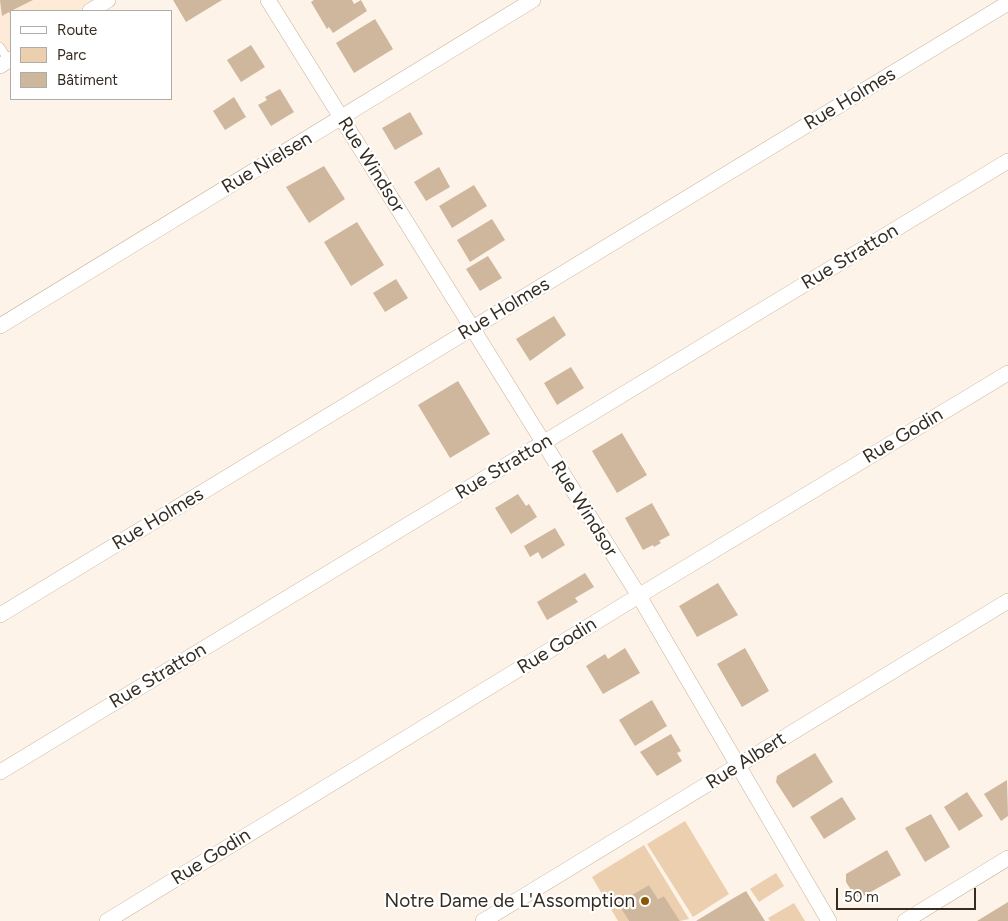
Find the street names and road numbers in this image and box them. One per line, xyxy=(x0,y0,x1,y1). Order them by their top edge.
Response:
street label: Rue Holmes xyxy=(800,63,900,135)
street label: Rue Windsor xyxy=(333,113,409,217)
street label: Rue Nielsen xyxy=(218,127,316,199)
street label: Rue Stratton xyxy=(798,219,902,295)
street label: Rue Holmes xyxy=(454,273,554,345)
street label: Rue Godin xyxy=(859,403,947,469)
street label: Rue Stratton xyxy=(452,429,556,505)
street label: Rue Windsor xyxy=(546,457,622,561)
street label: Rue Holmes xyxy=(108,483,208,555)
street label: Rue Godin xyxy=(513,613,601,679)
street label: Rue Stratton xyxy=(106,638,210,714)
street label: Rue Albert xyxy=(702,728,790,794)
street label: Rue Godin xyxy=(167,824,255,890)

